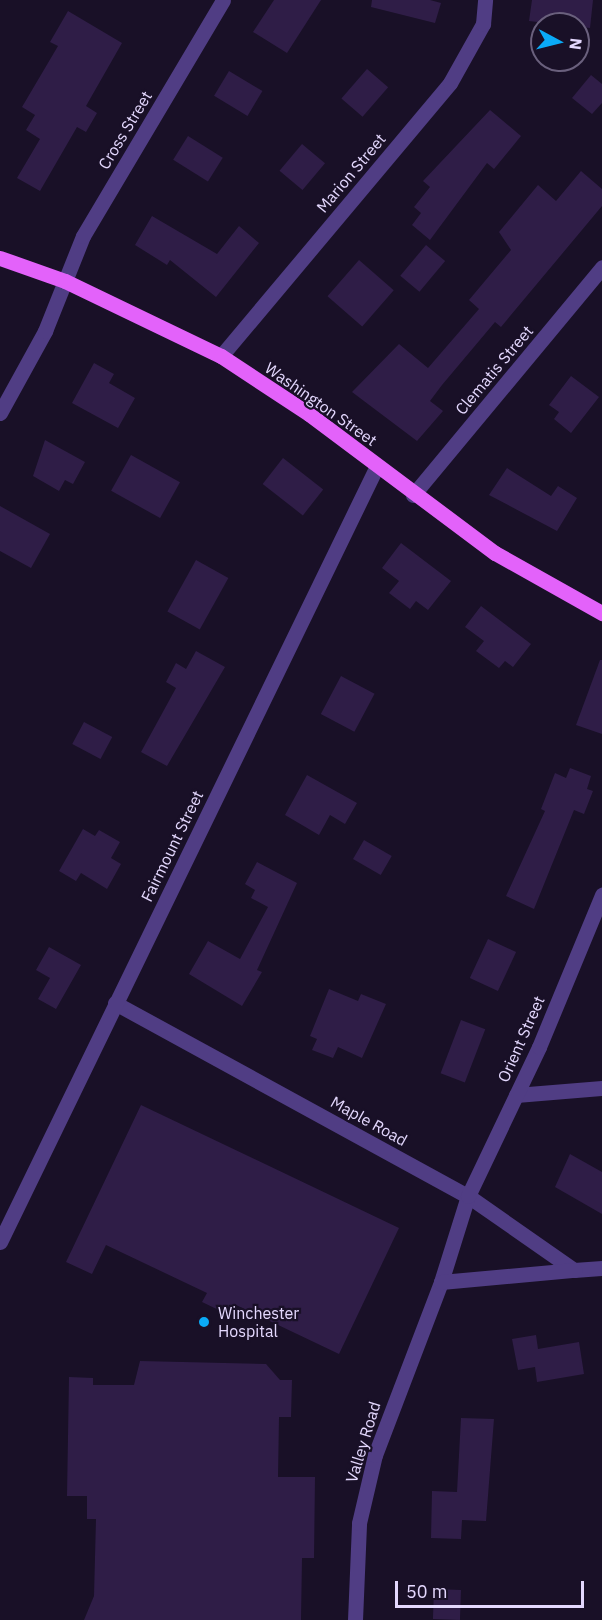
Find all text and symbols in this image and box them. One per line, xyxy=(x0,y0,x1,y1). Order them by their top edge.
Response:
north arrow xyxy=(530,12,590,72)
text: N xyxy=(565,37,587,51)
street label: Cross Street xyxy=(94,87,156,173)
street label: Marion Street xyxy=(312,130,390,216)
street label: Clematis Street xyxy=(451,321,537,419)
street label: Washington Street xyxy=(261,358,381,450)
street label: Fairmount Street xyxy=(137,787,207,905)
street label: Orient Street xyxy=(493,993,549,1085)
street label: Maple Road xyxy=(327,1092,411,1150)
place label: Winchester Hospital xyxy=(218,1303,299,1341)
marker: Winchester Hospital xyxy=(195,1313,213,1331)
street label: Valley Road xyxy=(342,1399,384,1485)
scale bar xyxy=(398,1569,587,1607)
text: 50 m xyxy=(406,1580,448,1603)

